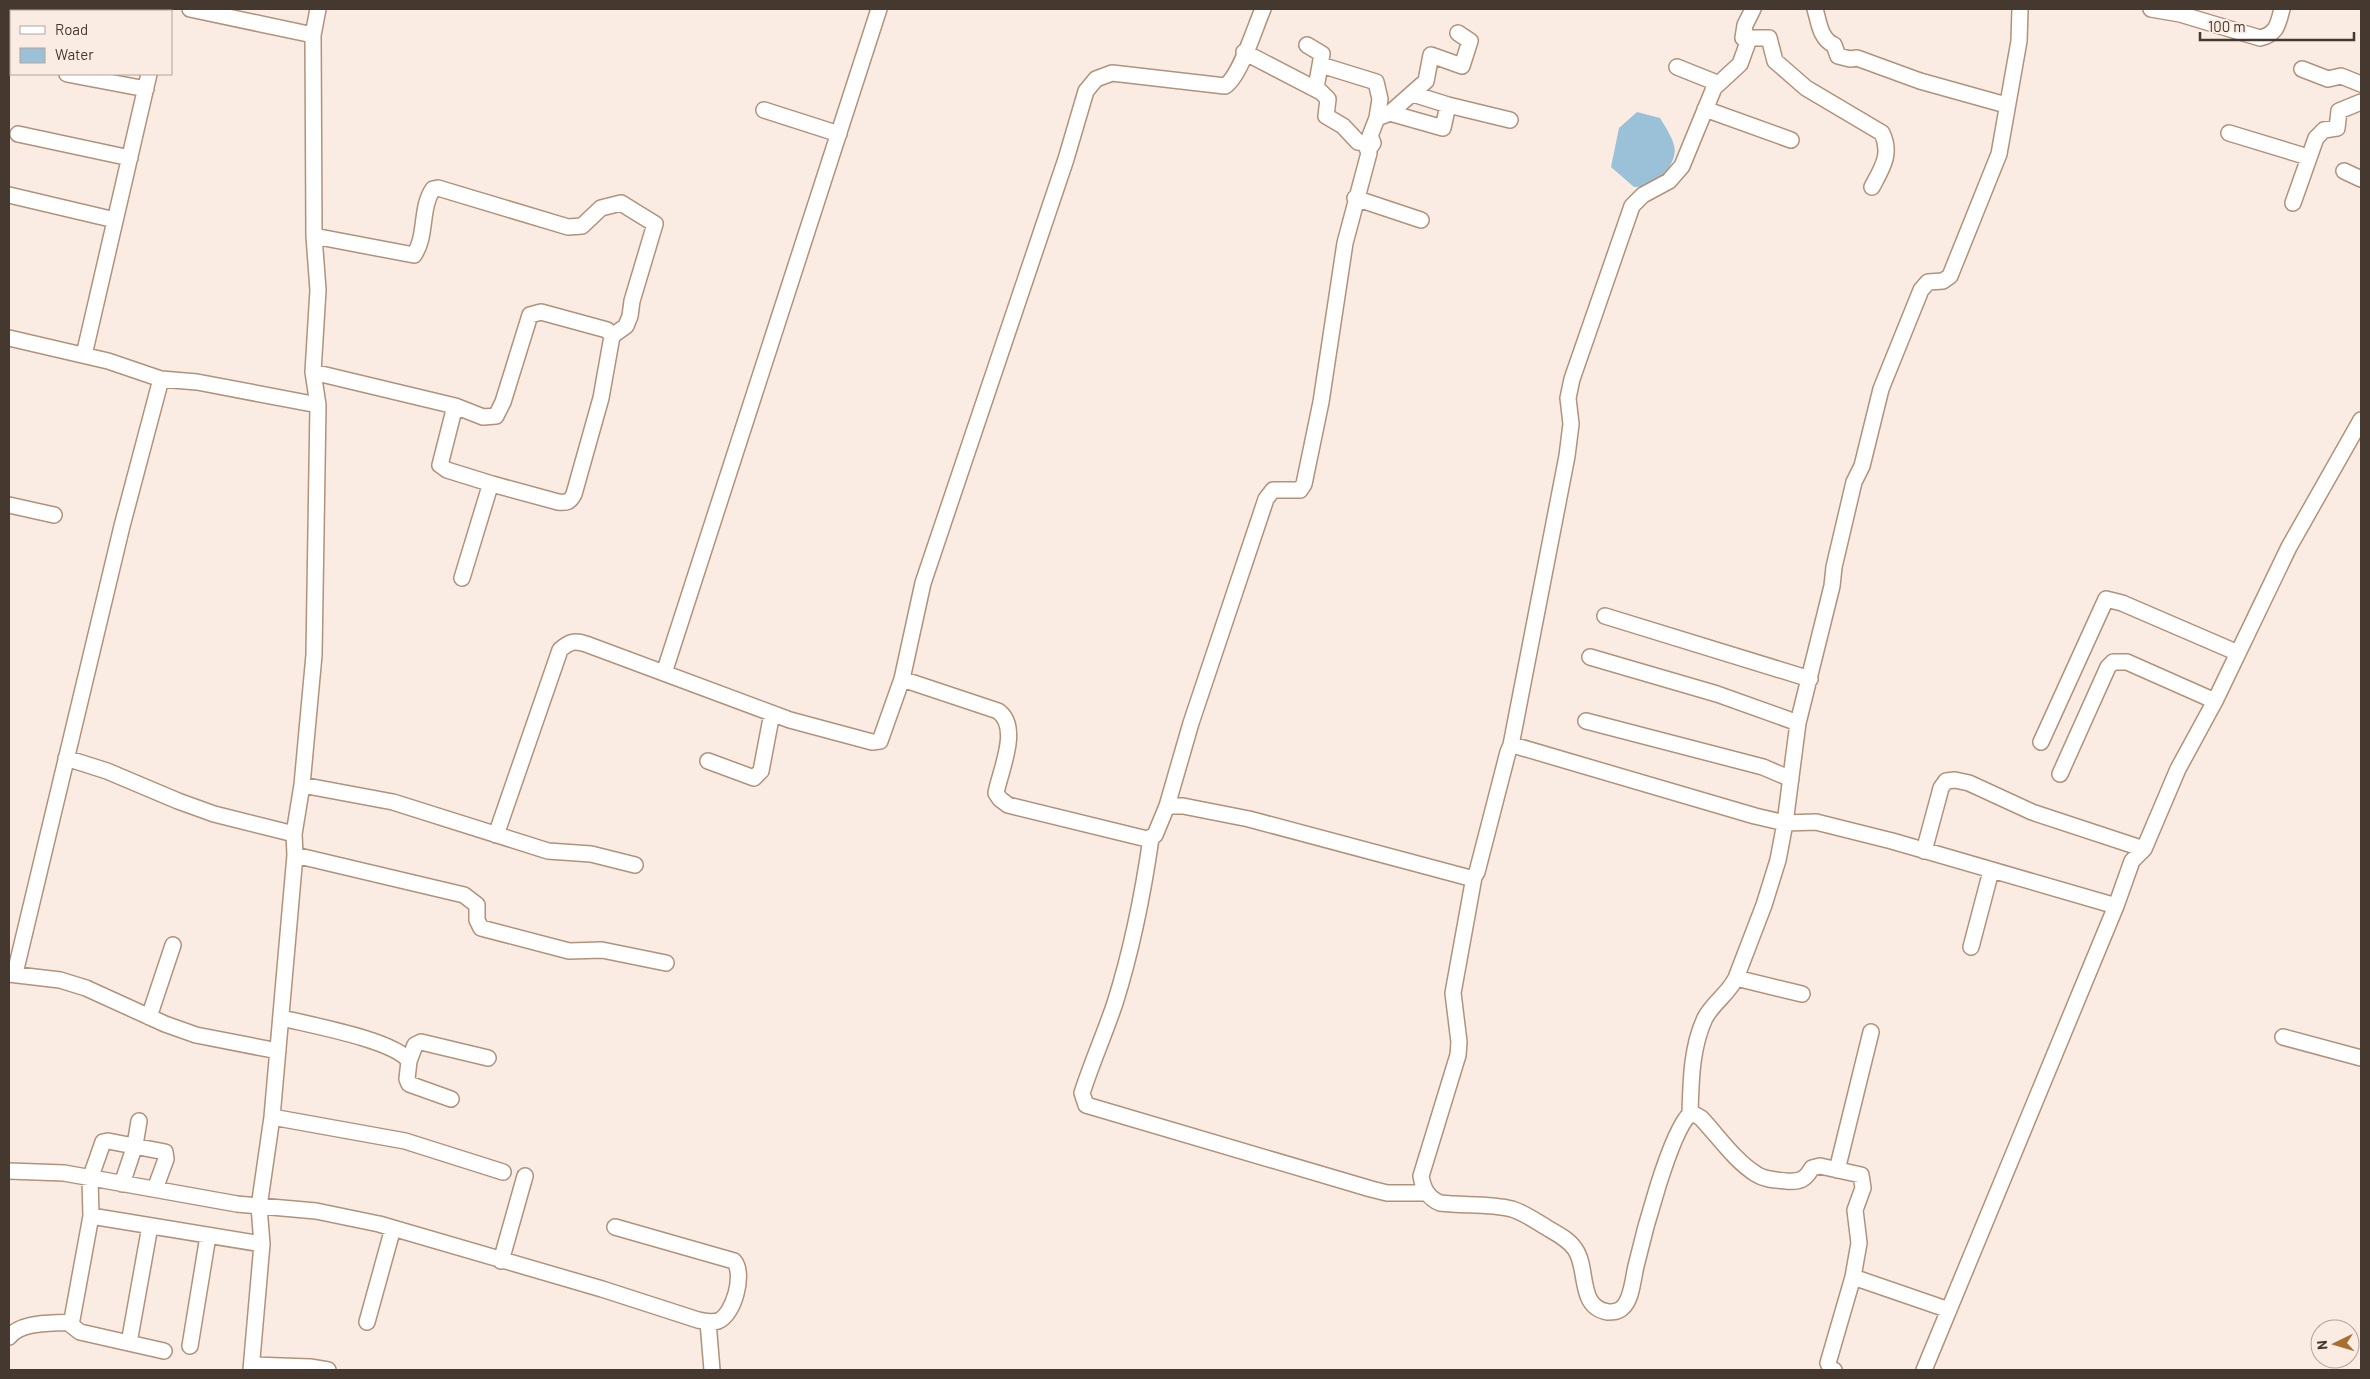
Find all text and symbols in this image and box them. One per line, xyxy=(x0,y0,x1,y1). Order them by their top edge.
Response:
legend xyxy=(10,10,172,75)
scale bar xyxy=(2200,10,2354,42)
text: 100 m xyxy=(2208,17,2246,35)
text: Road xyxy=(55,20,88,38)
text: Water xyxy=(55,45,94,63)
north arrow xyxy=(2310,1319,2360,1369)
text: N xyxy=(2313,1340,2330,1351)

